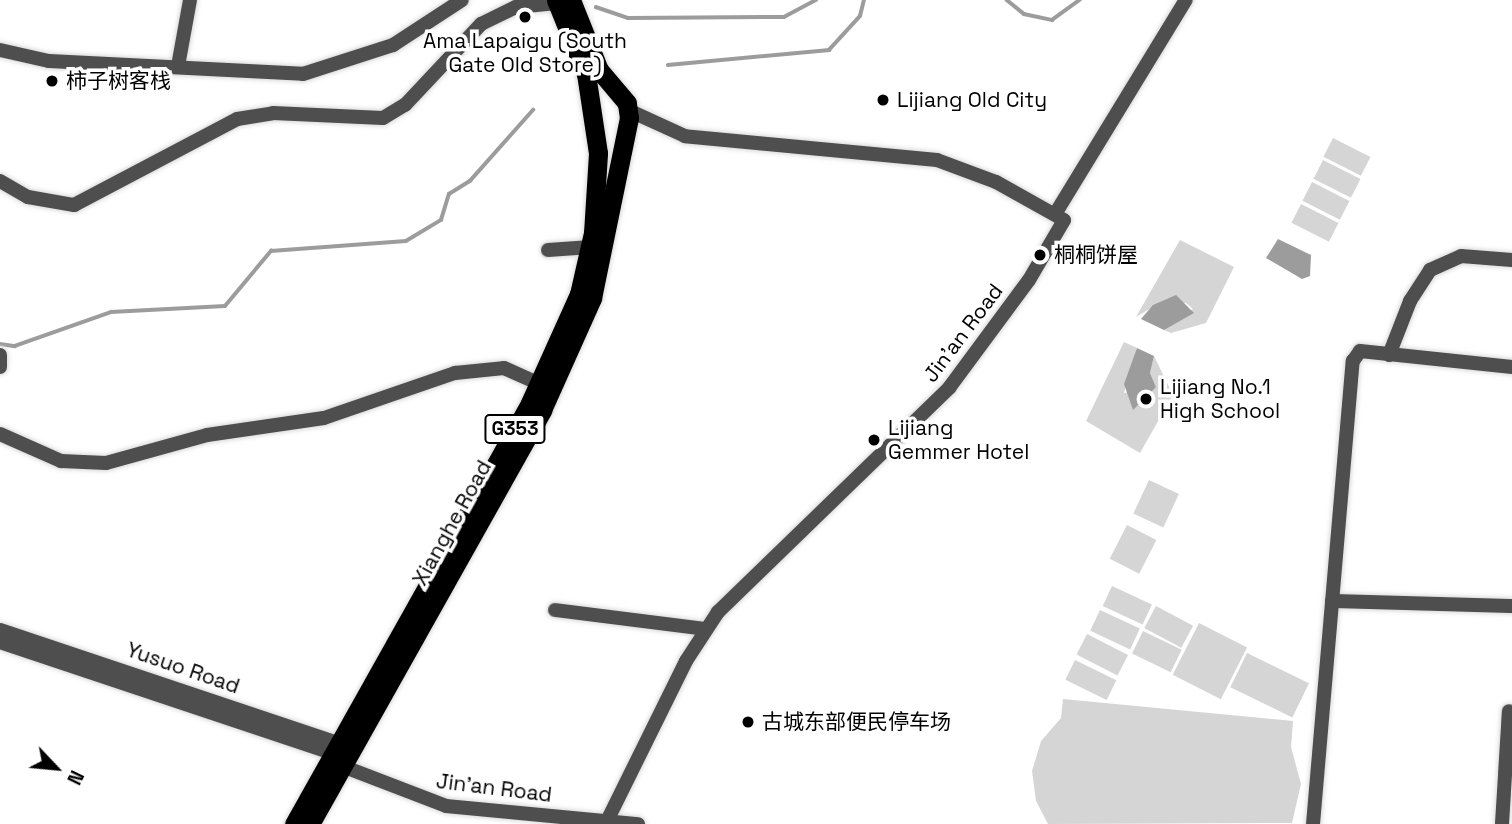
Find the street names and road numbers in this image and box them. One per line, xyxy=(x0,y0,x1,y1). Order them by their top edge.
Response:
street label: Jin'an Road xyxy=(918,279,1008,387)
road number: G353 xyxy=(484,414,546,444)
street label: Xianghe Road xyxy=(407,456,497,590)
street label: Yusuo Road xyxy=(123,637,243,699)
street label: Jin'an Road xyxy=(435,768,553,808)

